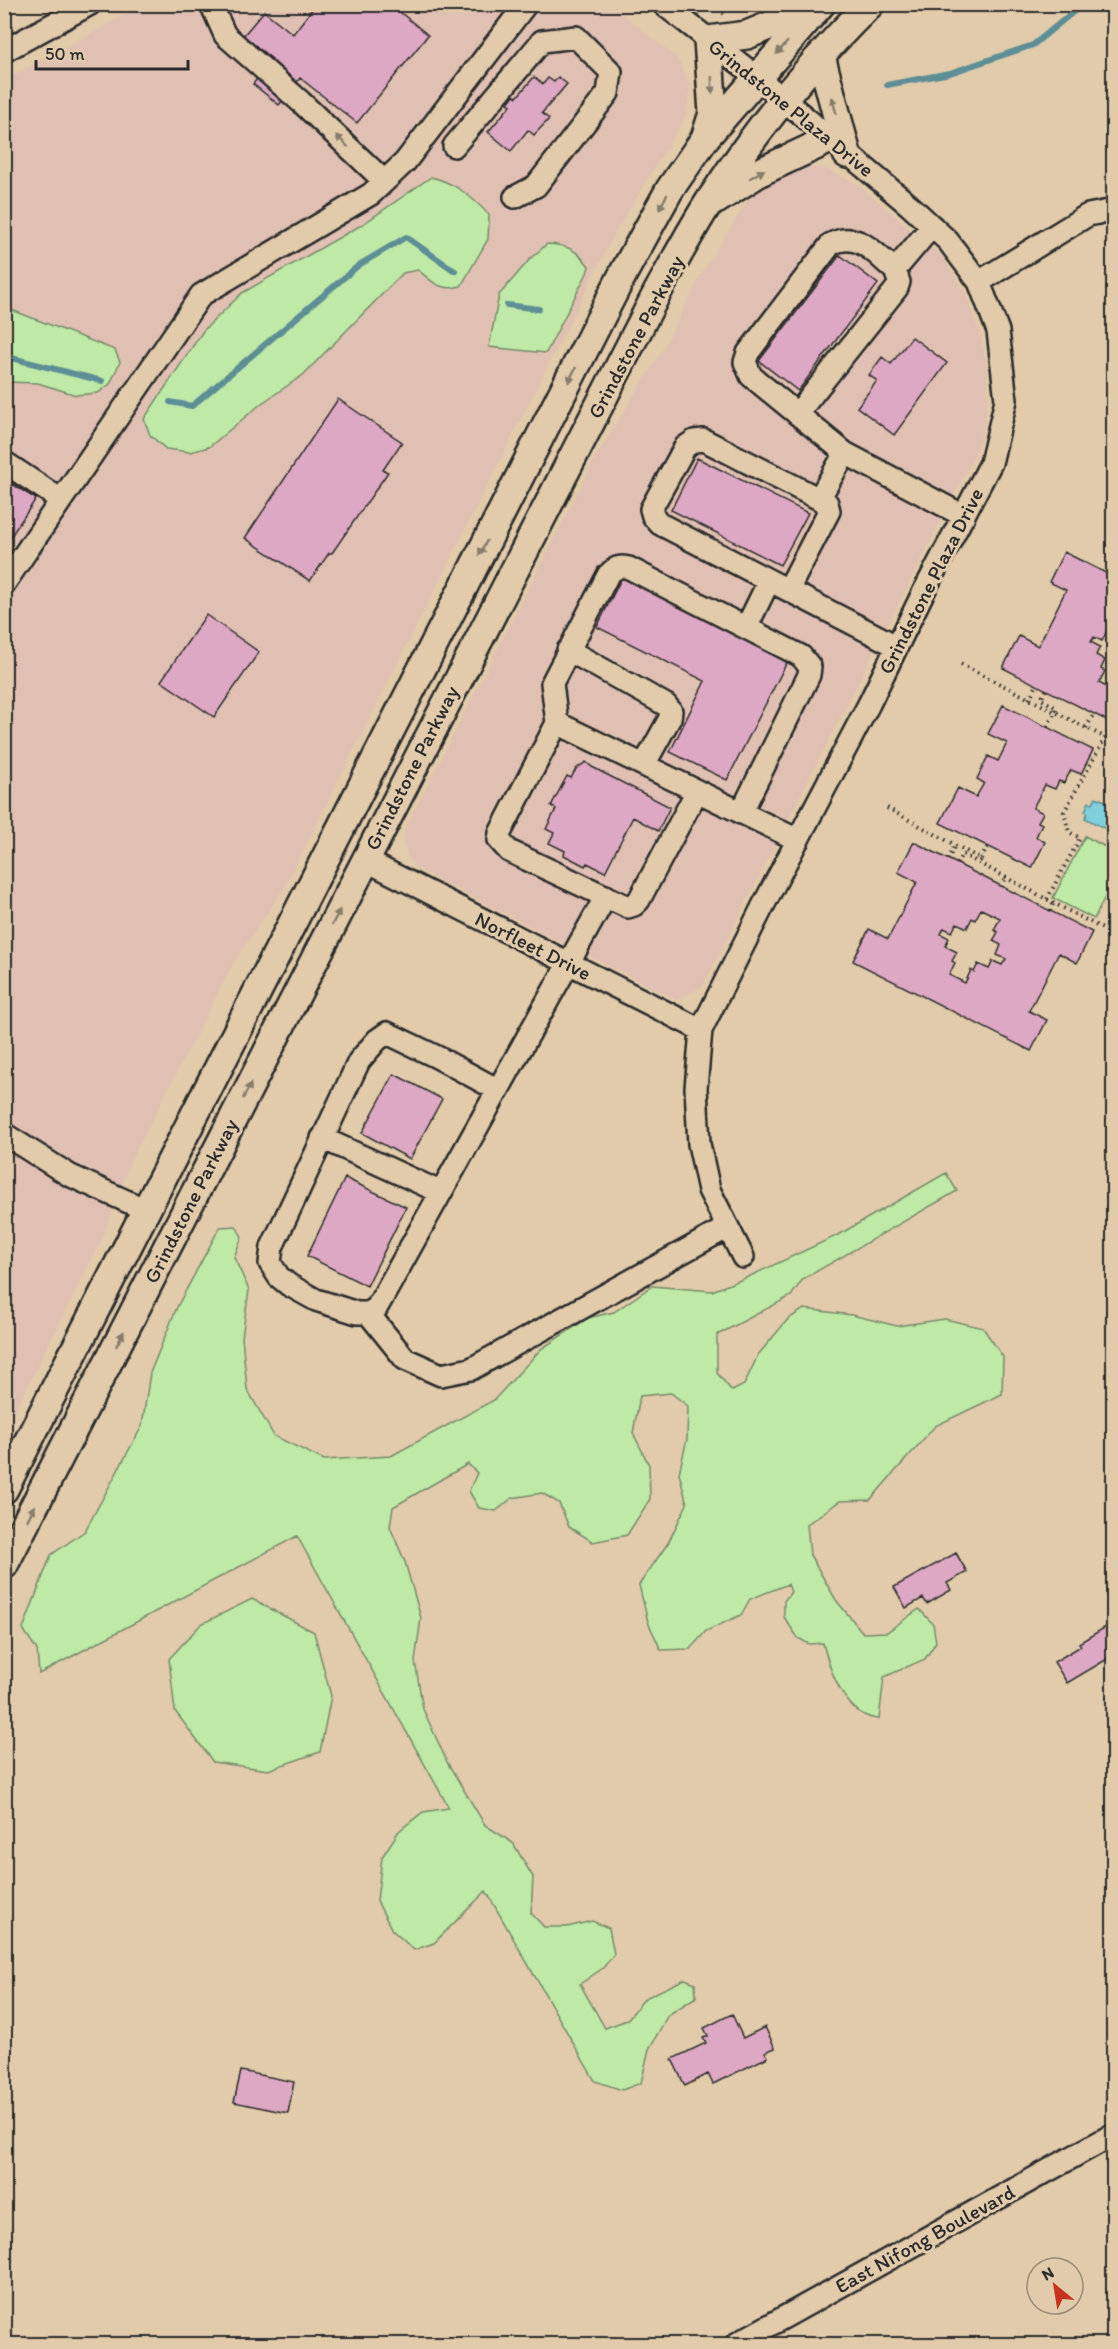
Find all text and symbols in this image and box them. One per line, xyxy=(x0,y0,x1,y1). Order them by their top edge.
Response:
scale bar xyxy=(36,33,188,71)
street label: Grindstone Plaza Drive xyxy=(704,33,879,182)
one-way arrow xyxy=(776,40,789,55)
text: 50 m xyxy=(45,43,85,65)
one-way arrow xyxy=(707,75,717,94)
one-way arrow xyxy=(829,96,838,114)
one-way arrow xyxy=(335,135,350,148)
one-way arrow xyxy=(749,169,766,179)
one-way arrow xyxy=(658,194,668,211)
street label: Grindstone Parkway xyxy=(582,251,689,423)
one-way arrow xyxy=(567,366,577,383)
street label: Grindstone Plaza Drive xyxy=(873,483,988,678)
one-way arrow xyxy=(478,540,488,557)
street label: Grindstone Parkway xyxy=(359,681,464,854)
street label: Norfleet Drive xyxy=(471,906,595,985)
one-way arrow xyxy=(330,908,340,926)
one-way arrow xyxy=(242,1082,252,1099)
street label: Grindstone Parkway xyxy=(138,1114,243,1287)
one-way arrow xyxy=(115,1331,125,1348)
one-way arrow xyxy=(26,1504,36,1522)
street label: East Nifong Boulevard xyxy=(831,2178,1019,2298)
north arrow xyxy=(1025,2256,1085,2316)
text: N xyxy=(1038,2263,1057,2284)

